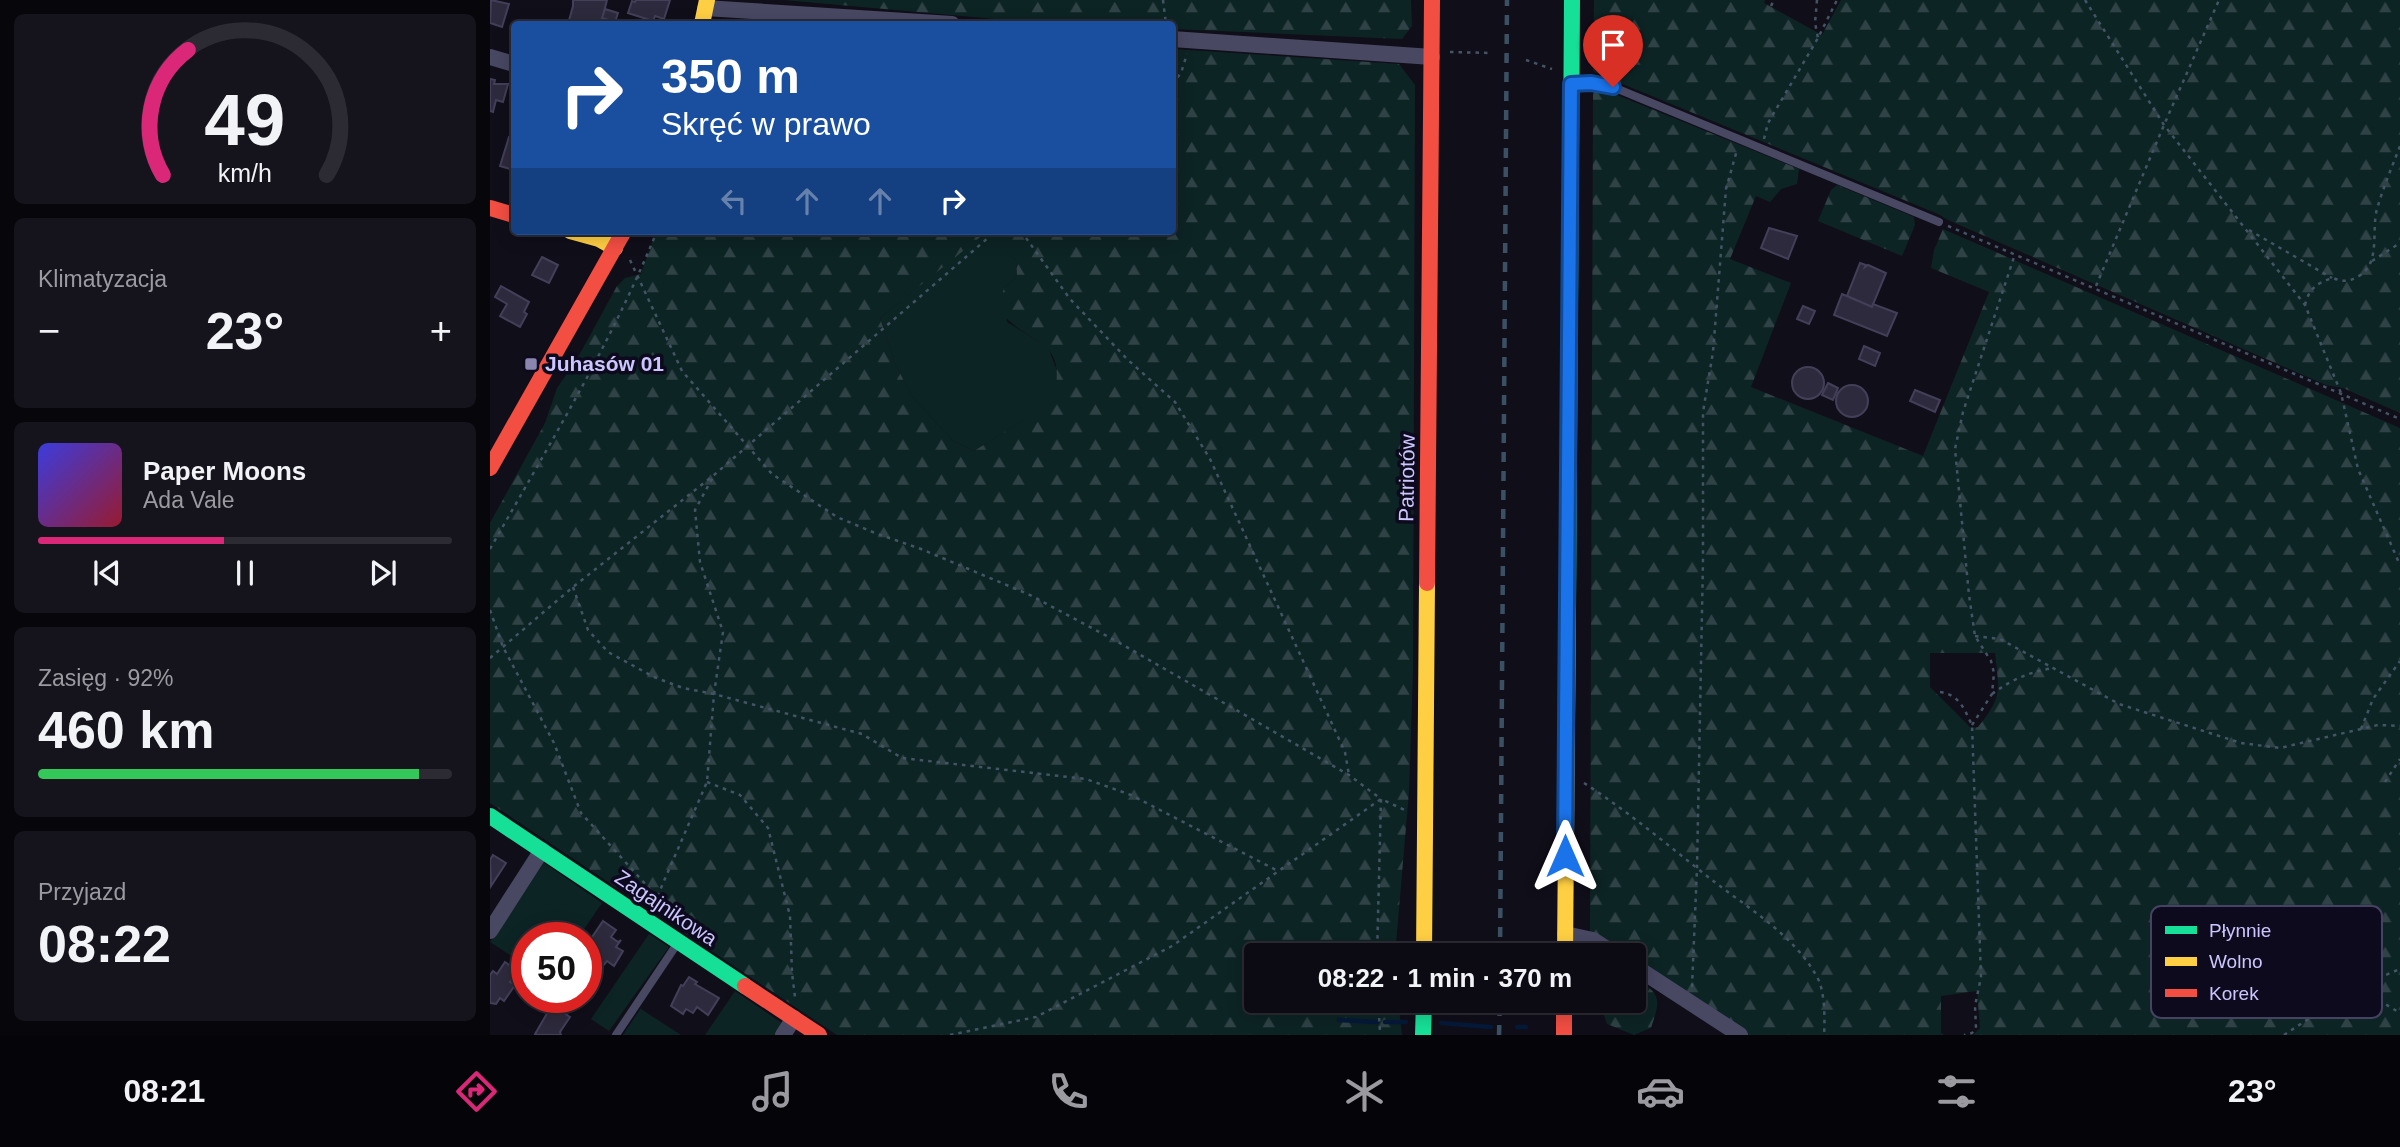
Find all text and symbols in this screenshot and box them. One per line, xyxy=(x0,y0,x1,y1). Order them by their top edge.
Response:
pin xyxy=(1583,15,1643,87)
icon: arrive xyxy=(1594,26,1632,64)
icon: right xyxy=(546,49,637,140)
text: 350 m xyxy=(661,49,800,103)
text: 49 xyxy=(205,79,285,160)
text: Skręć w prawo xyxy=(661,106,871,142)
text: km/h xyxy=(218,159,272,187)
icon: left xyxy=(715,182,753,220)
icon: ahead xyxy=(788,182,826,220)
icon: ahead xyxy=(861,182,899,220)
icon: right xyxy=(934,182,972,220)
text: Klimatyzacja xyxy=(38,266,167,292)
text: 23° xyxy=(206,302,284,360)
text: − xyxy=(38,310,60,352)
text: + xyxy=(430,310,452,352)
place label: Juhasów 01 xyxy=(545,352,664,375)
marker: Juhasów 01 xyxy=(523,356,539,372)
street label: Patriotów xyxy=(1394,433,1419,522)
text: Paper Moons xyxy=(143,456,306,486)
text: Ada Vale xyxy=(143,487,235,513)
icon: previous xyxy=(88,554,126,592)
icon: pause xyxy=(226,554,264,592)
icon: next xyxy=(364,554,402,592)
text: Zasięg · 92% xyxy=(38,665,174,691)
text: 460 km xyxy=(38,701,214,759)
position arrow xyxy=(1528,819,1602,893)
street label: Zagajnikowa xyxy=(611,865,722,950)
text: Przyjazd xyxy=(38,879,126,905)
legend xyxy=(2151,906,2382,1018)
text: 08:22 xyxy=(38,915,171,973)
text: Płynnie xyxy=(2209,920,2271,941)
speed limit sign: 50 xyxy=(511,922,602,1013)
text: Wolno xyxy=(2209,951,2263,972)
text: 08:22 · 1 min · 370 m xyxy=(1318,963,1572,993)
text: Korek xyxy=(2209,983,2259,1004)
icon: directions xyxy=(452,1067,501,1116)
icon: music xyxy=(748,1067,797,1116)
icon: phone xyxy=(1044,1067,1093,1116)
icon: climate xyxy=(1340,1067,1389,1116)
icon: car xyxy=(1636,1067,1685,1116)
icon: filters xyxy=(1932,1067,1981,1116)
text: 08:21 xyxy=(123,1073,205,1109)
text: 23° xyxy=(2228,1073,2277,1109)

